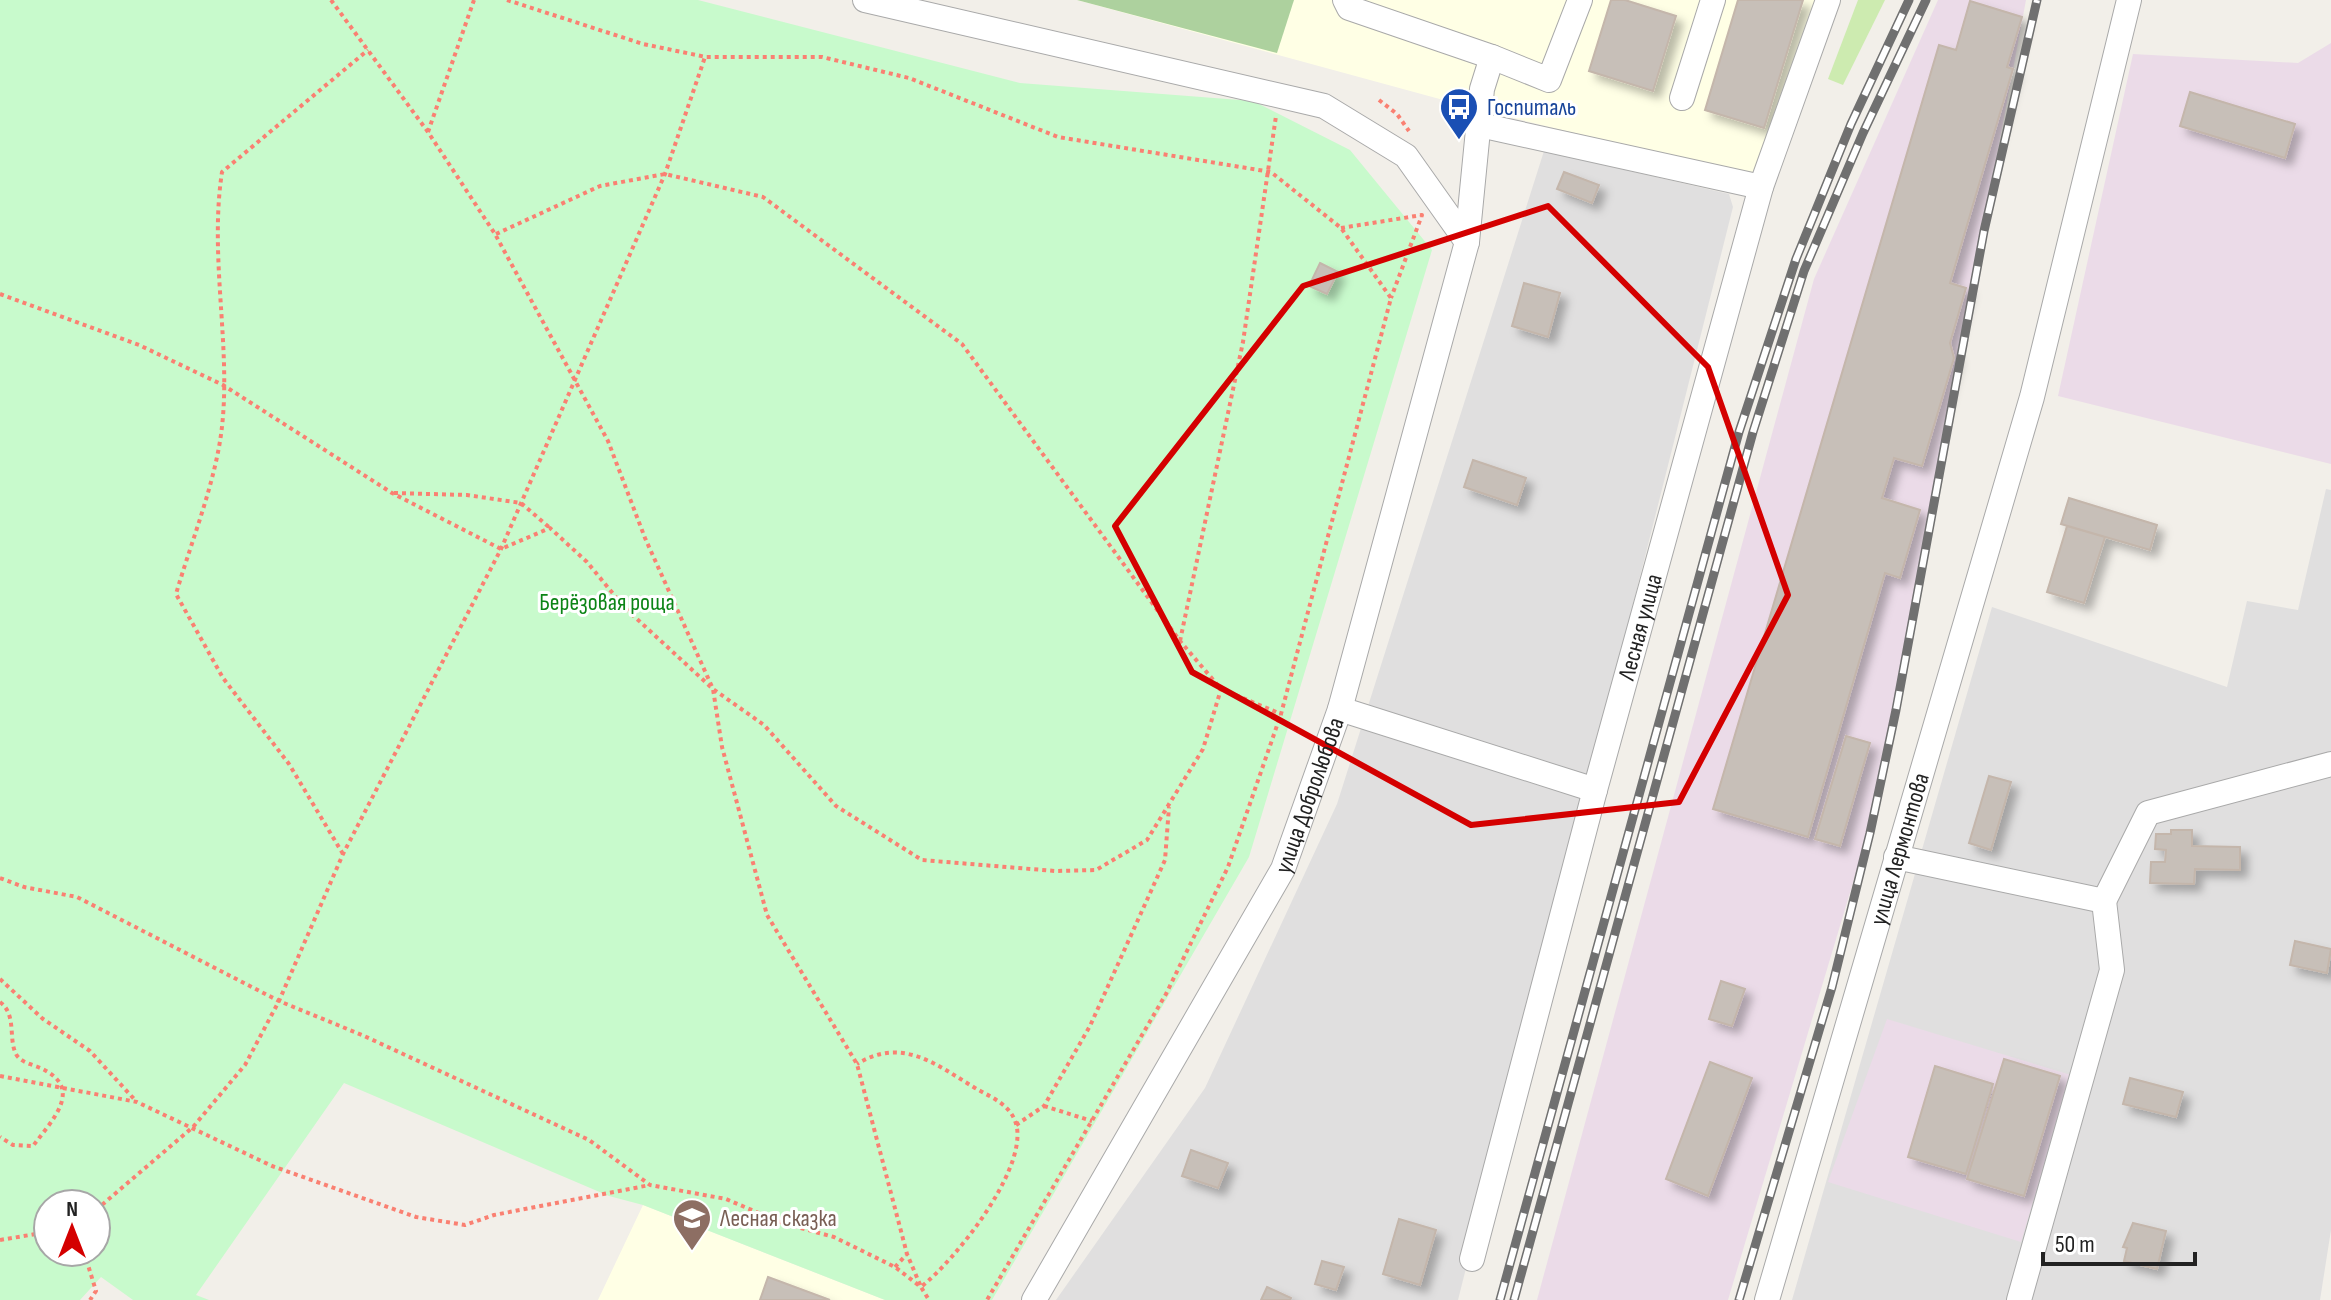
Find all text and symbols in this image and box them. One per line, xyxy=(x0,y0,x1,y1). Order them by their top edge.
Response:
bus stop icon: Госпиталь xyxy=(1438,86,1480,141)
place label: Госпиталь xyxy=(1487,93,1576,122)
street label: Лесная улица xyxy=(1612,571,1669,684)
park label: Берёзовая роща xyxy=(539,588,675,617)
street label: улица Добролюбова xyxy=(1269,714,1351,877)
street label: улица Лермонтова xyxy=(1864,770,1936,929)
north arrow xyxy=(32,1188,112,1268)
text: N xyxy=(66,1196,78,1223)
school or university icon: Лесная сказка xyxy=(671,1197,713,1252)
place label: Лесная сказка xyxy=(719,1204,837,1233)
scale bar xyxy=(2043,1216,2195,1266)
text: 50 m xyxy=(2055,1230,2095,1259)

